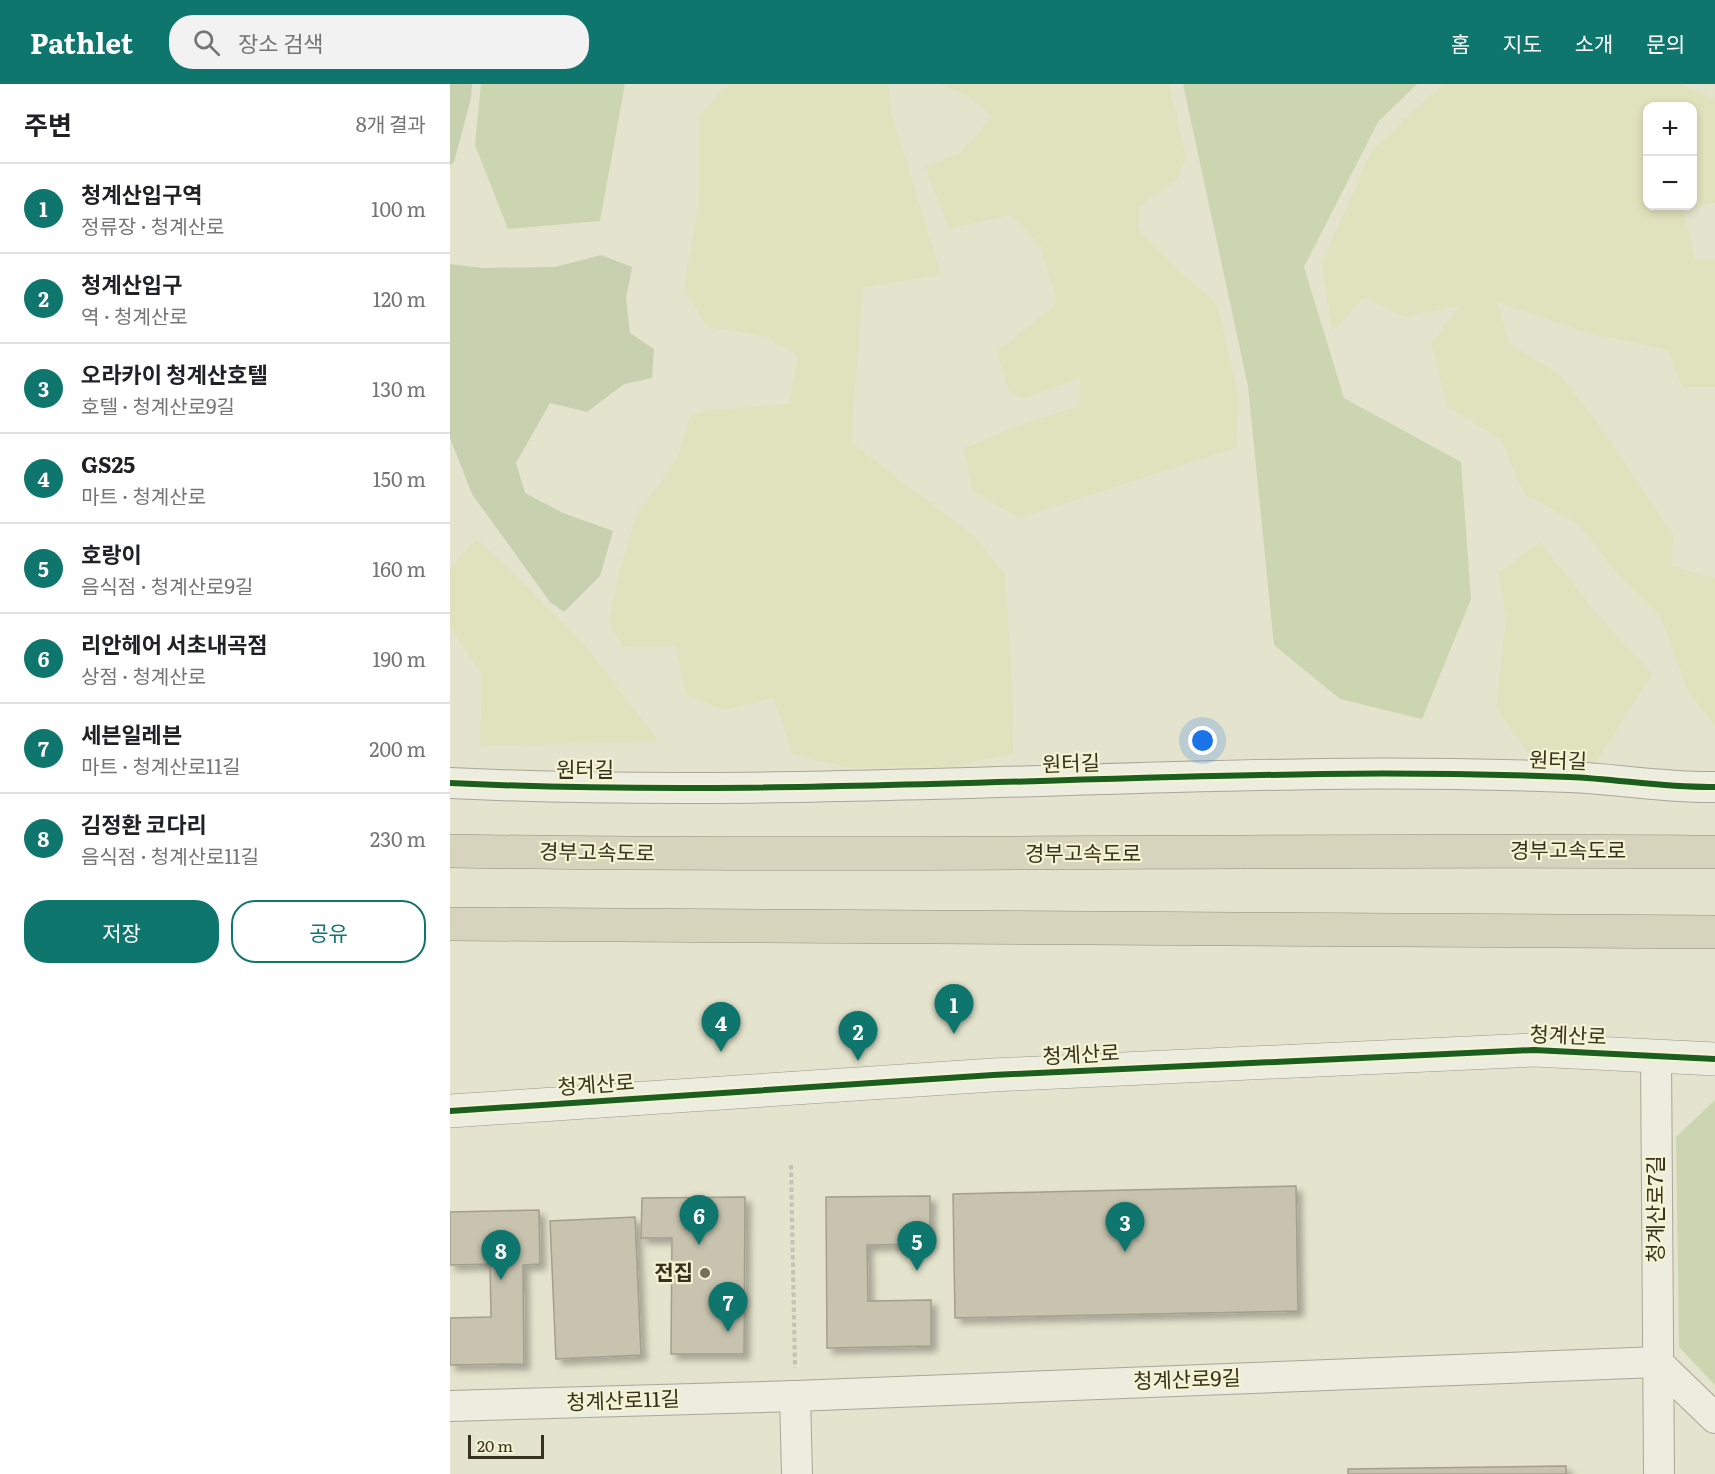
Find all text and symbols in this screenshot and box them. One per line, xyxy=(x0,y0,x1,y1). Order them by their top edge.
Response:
search box xyxy=(169,15,589,69)
text: Pathlet xyxy=(30,21,133,63)
icon: search xyxy=(190,26,223,59)
text: 장소 검색 xyxy=(238,26,323,59)
text: 홈 xyxy=(1451,27,1470,58)
text: 지도 xyxy=(1503,27,1542,58)
text: 소개 xyxy=(1575,27,1613,58)
text: 문의 xyxy=(1646,27,1685,58)
map controls xyxy=(1643,102,1697,210)
button: + xyxy=(1643,102,1697,156)
text: 주변 xyxy=(24,104,72,143)
text: 8개 결과 xyxy=(356,108,426,138)
button: − xyxy=(1643,156,1697,210)
text: 청계산입구역 xyxy=(81,177,202,210)
text: 1 xyxy=(39,193,48,223)
text: 100 m xyxy=(371,193,426,223)
text: 정류장 · 청계산로 xyxy=(81,210,224,240)
text: 청계산입구 xyxy=(81,267,182,300)
text: 2 xyxy=(38,283,49,313)
text: 120 m xyxy=(373,283,426,313)
text: 역 · 청계산로 xyxy=(81,300,188,330)
text: 오라카이 청계산호텔 xyxy=(81,357,268,390)
text: 3 xyxy=(38,373,49,403)
text: 130 m xyxy=(372,373,426,403)
text: 호텔 · 청계산로9길 xyxy=(81,390,235,420)
text: GS25 xyxy=(81,447,135,480)
text: 4 xyxy=(37,463,50,493)
text: 150 m xyxy=(373,463,426,493)
text: 마트 · 청계산로 xyxy=(81,480,206,510)
text: 호랑이 xyxy=(81,537,142,570)
text: 5 xyxy=(38,553,49,583)
text: 160 m xyxy=(372,553,426,583)
text: 음식점 · 청계산로9길 xyxy=(81,570,253,600)
text: 리안헤어 서초내곡점 xyxy=(81,627,268,660)
text: 6 xyxy=(38,643,49,673)
text: 190 m xyxy=(372,643,426,673)
text: 상점 · 청계산로 xyxy=(81,660,206,690)
text: 세븐일레븐 xyxy=(81,717,182,750)
your location xyxy=(1188,726,1217,755)
text: 7 xyxy=(38,733,49,763)
text: 200 m xyxy=(369,733,426,763)
street label: 원터길 xyxy=(1529,742,1588,775)
street label: 원터길 xyxy=(1041,745,1100,778)
text: 마트 · 청계산로11길 xyxy=(81,750,241,780)
street label: 원터길 xyxy=(556,752,614,783)
text: 김정환 코다리 xyxy=(81,807,207,840)
text: 8 xyxy=(38,823,49,853)
text: 230 m xyxy=(370,823,426,853)
street label: 경부고속도로 xyxy=(1510,833,1626,864)
street label: 경부고속도로 xyxy=(539,834,655,867)
street label: 경부고속도로 xyxy=(1025,836,1141,867)
text: 음식점 · 청계산로11길 xyxy=(81,840,259,870)
button: 저장 xyxy=(24,900,219,963)
button: 공유 xyxy=(231,900,426,963)
pin: 1 xyxy=(934,984,974,1034)
pin: 4 xyxy=(702,1002,740,1052)
pin: 2 xyxy=(838,1012,878,1061)
street label: 청계산로 xyxy=(1529,1017,1607,1050)
street label: 청계산로 xyxy=(1041,1035,1120,1070)
street label: 청계산로 xyxy=(556,1064,635,1101)
street label: 청계산로7길 xyxy=(1638,1155,1669,1263)
pin: 6 xyxy=(680,1196,718,1245)
pin: 3 xyxy=(1106,1202,1144,1252)
pin: 5 xyxy=(898,1222,936,1271)
pin: 8 xyxy=(482,1230,520,1280)
place label: 전집 xyxy=(654,1255,693,1286)
marker: 전집 xyxy=(698,1266,712,1280)
pin: 7 xyxy=(708,1282,748,1332)
street label: 청계산로9길 xyxy=(1133,1360,1241,1395)
street label: 청계산로11길 xyxy=(566,1381,680,1416)
scale bar xyxy=(468,1432,544,1460)
text: 20 m xyxy=(477,1433,513,1457)

